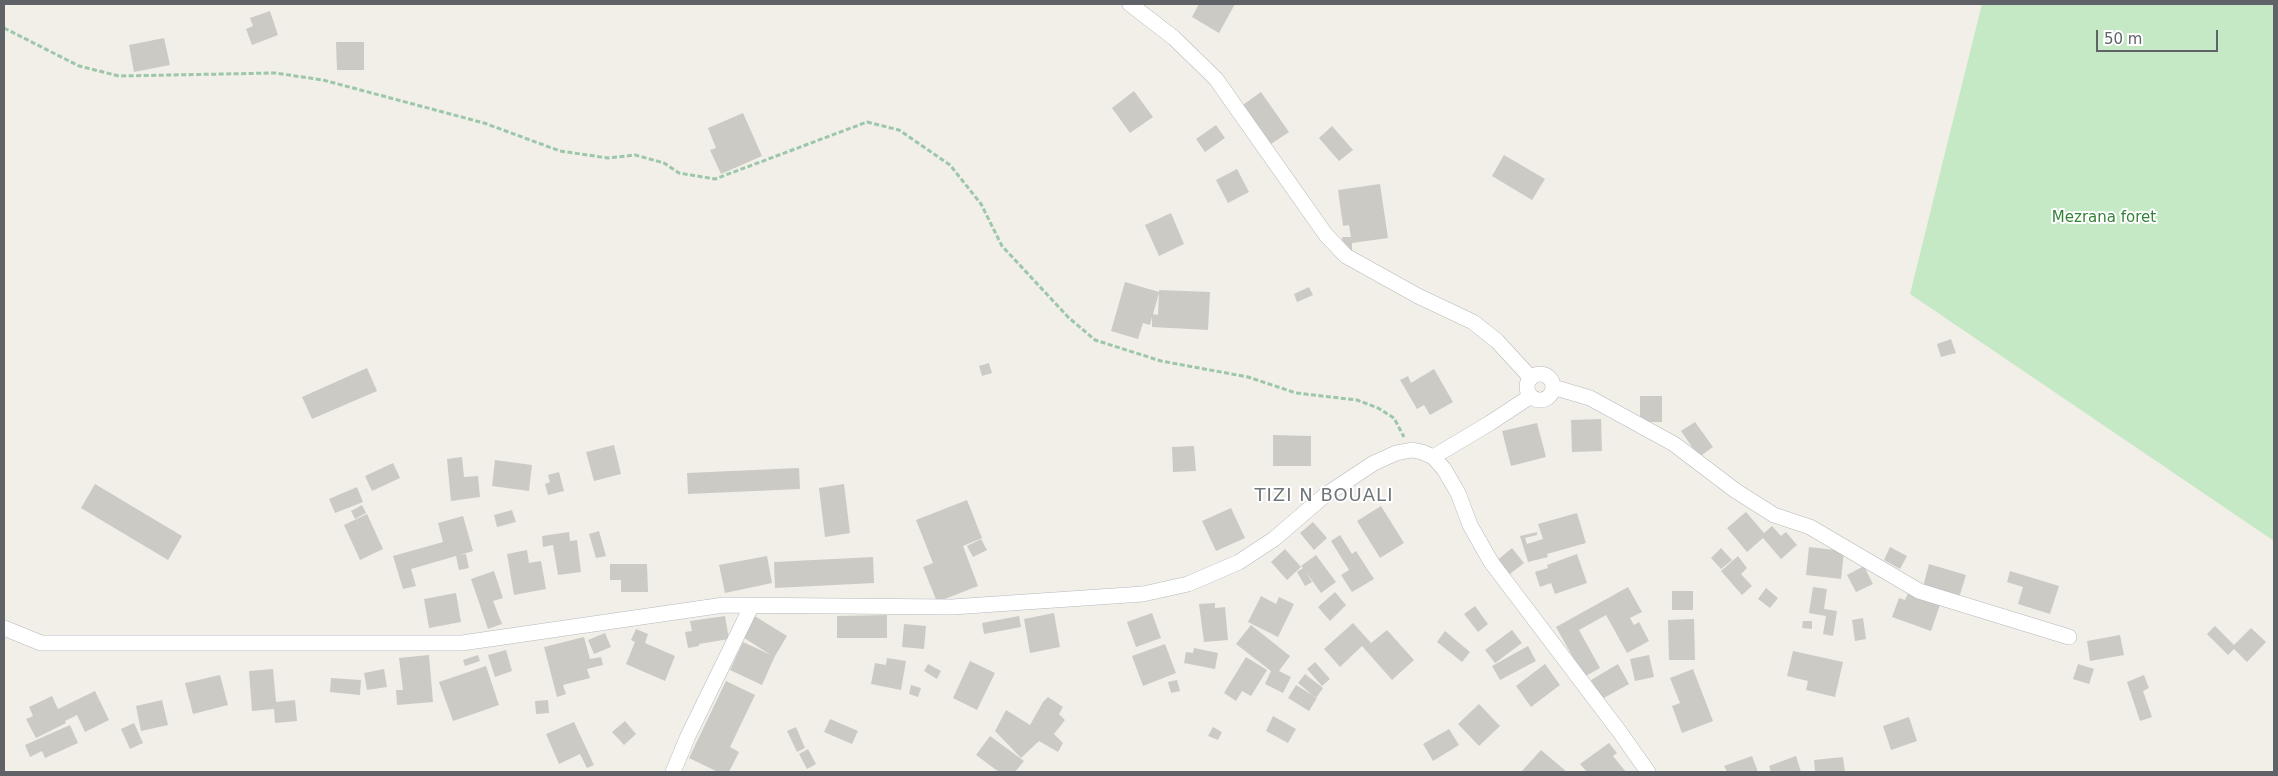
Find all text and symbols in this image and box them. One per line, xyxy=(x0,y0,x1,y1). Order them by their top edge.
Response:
scale bar xyxy=(2098,20,2220,52)
text: 50 m xyxy=(2104,30,2142,48)
park label: Mezrana foret xyxy=(2052,209,2156,227)
district label: TIZI N BOUALI xyxy=(1253,485,1395,507)

